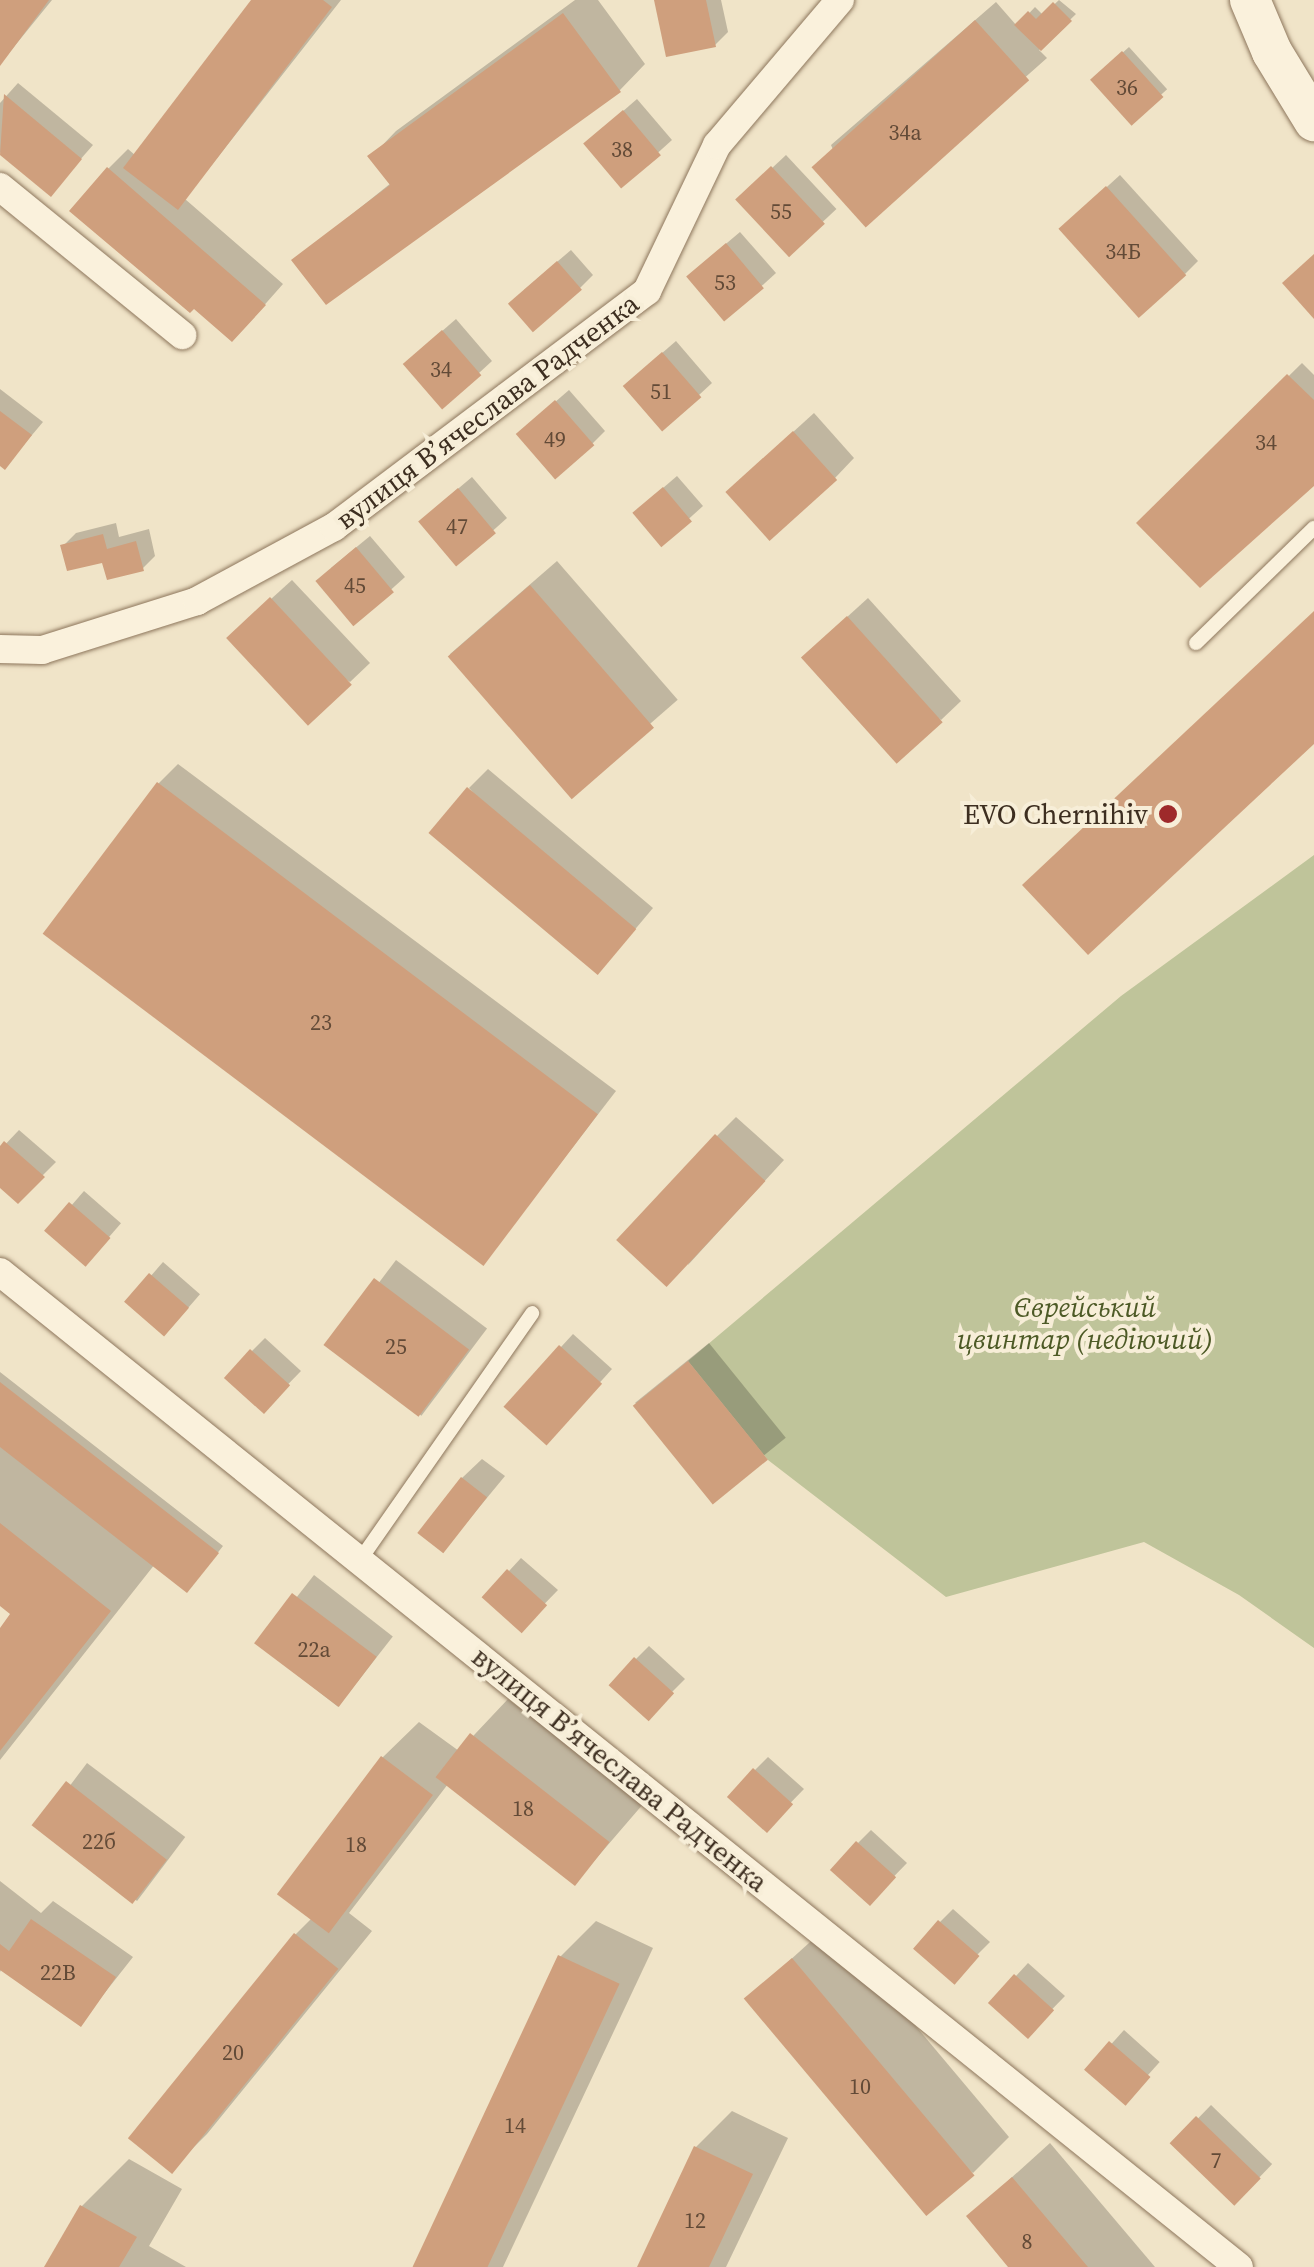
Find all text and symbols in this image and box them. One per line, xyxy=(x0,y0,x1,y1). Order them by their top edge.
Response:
house number: 36 xyxy=(1116,75,1138,101)
house number: 34а xyxy=(888,120,922,146)
house number: 38 xyxy=(611,137,633,163)
house number: 55 xyxy=(770,199,792,225)
house number: 34Б xyxy=(1105,239,1141,265)
house number: 53 xyxy=(714,270,736,296)
street label: вулиця Вʼячеслава Радченка xyxy=(329,286,645,536)
house number: 34 xyxy=(430,357,452,383)
house number: 51 xyxy=(650,379,672,405)
house number: 49 xyxy=(544,427,566,453)
house number: 34 xyxy=(1255,430,1277,456)
house number: 47 xyxy=(446,514,468,540)
house number: 45 xyxy=(344,573,366,599)
place label: EVO Chernihiv xyxy=(963,797,1148,831)
marker: EVO Chernihiv xyxy=(1157,803,1179,825)
house number: 23 xyxy=(310,1010,332,1036)
park label: Єврейський цвинтар (недіючий) xyxy=(957,1290,1213,1356)
house number: 25 xyxy=(385,1334,407,1360)
house number: 22а xyxy=(297,1637,331,1663)
street label: вулиця Вʼячеслава Радченка xyxy=(465,1639,775,1899)
house number: 18 xyxy=(512,1796,534,1822)
house number: 22б xyxy=(82,1829,116,1855)
house number: 18 xyxy=(345,1832,367,1858)
house number: 22В xyxy=(40,1960,76,1986)
house number: 20 xyxy=(222,2040,244,2066)
house number: 10 xyxy=(849,2074,871,2100)
house number: 14 xyxy=(504,2113,526,2139)
house number: 7 xyxy=(1211,2148,1221,2174)
house number: 12 xyxy=(684,2208,706,2234)
house number: 8 xyxy=(1022,2229,1032,2255)

